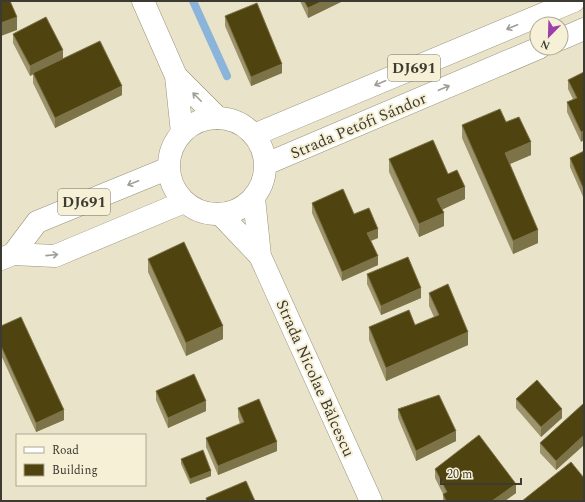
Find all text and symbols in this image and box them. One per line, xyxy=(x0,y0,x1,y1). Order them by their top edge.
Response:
north arrow xyxy=(529,16,569,56)
one-way arrow xyxy=(507,24,519,31)
text: N xyxy=(538,35,553,54)
road number: DJ691 xyxy=(388,55,440,81)
one-way arrow xyxy=(374,79,386,87)
one-way arrow xyxy=(437,84,449,92)
street label: Strada Petőfi Sándor xyxy=(287,86,430,165)
one-way arrow xyxy=(192,92,202,102)
one-way arrow xyxy=(127,179,139,187)
road number: DJ691 xyxy=(58,189,110,215)
one-way arrow xyxy=(45,251,58,258)
street label: Strada Nicolae Bălcescu xyxy=(270,296,361,461)
legend xyxy=(16,434,146,486)
text: Road xyxy=(52,441,79,460)
scale bar xyxy=(441,460,521,486)
text: Building xyxy=(52,461,98,480)
text: 20 m xyxy=(447,465,472,484)

